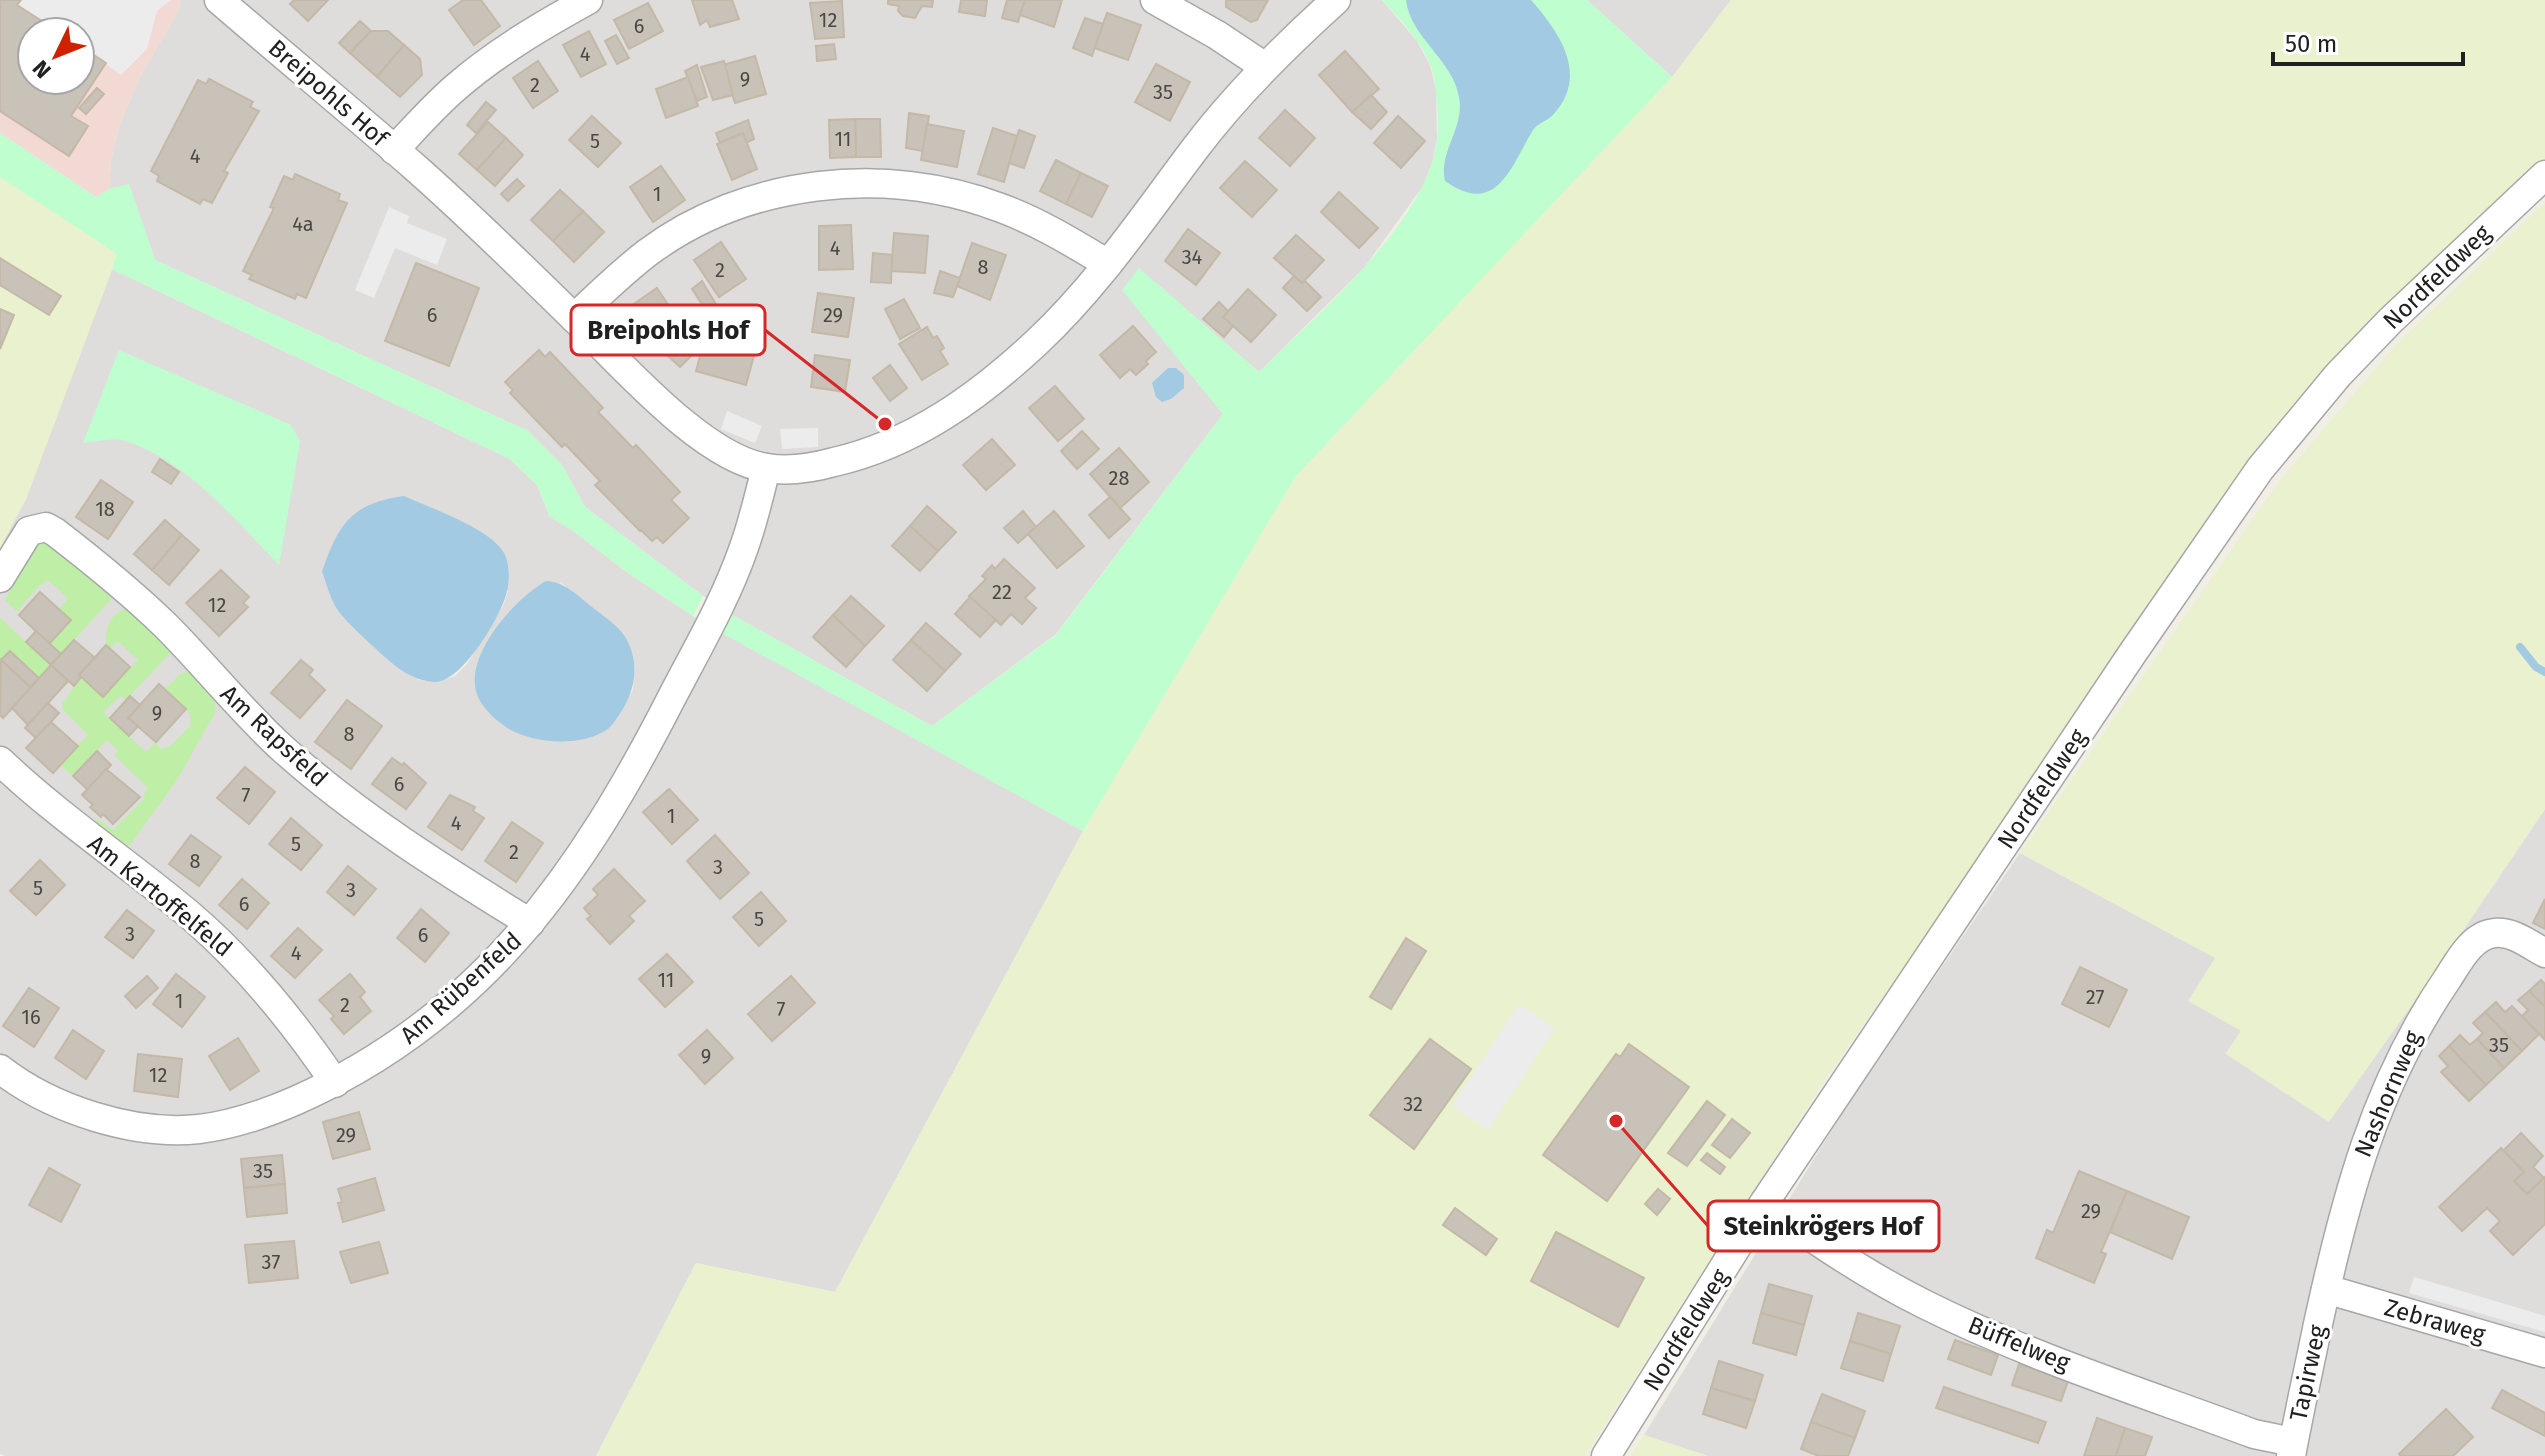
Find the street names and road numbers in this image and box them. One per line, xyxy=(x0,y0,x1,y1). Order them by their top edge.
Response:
street label: Breipohls Hof xyxy=(263,34,395,153)
street label: Nordfeldweg xyxy=(2378,219,2497,335)
street label: Am Rapsfeld xyxy=(215,680,333,792)
street label: Nordfeldweg xyxy=(1992,723,2093,854)
street label: Am Kartoffelfeld xyxy=(82,829,238,963)
street label: Am Rübenfeld xyxy=(395,927,527,1049)
street label: Nashornweg xyxy=(2349,1026,2427,1161)
street label: Nordfeldweg xyxy=(1638,1264,1735,1396)
street label: Zebraweg xyxy=(2381,1293,2489,1349)
street label: Büffelweg xyxy=(1964,1311,2074,1377)
street label: Tapirweg xyxy=(2284,1322,2332,1424)

